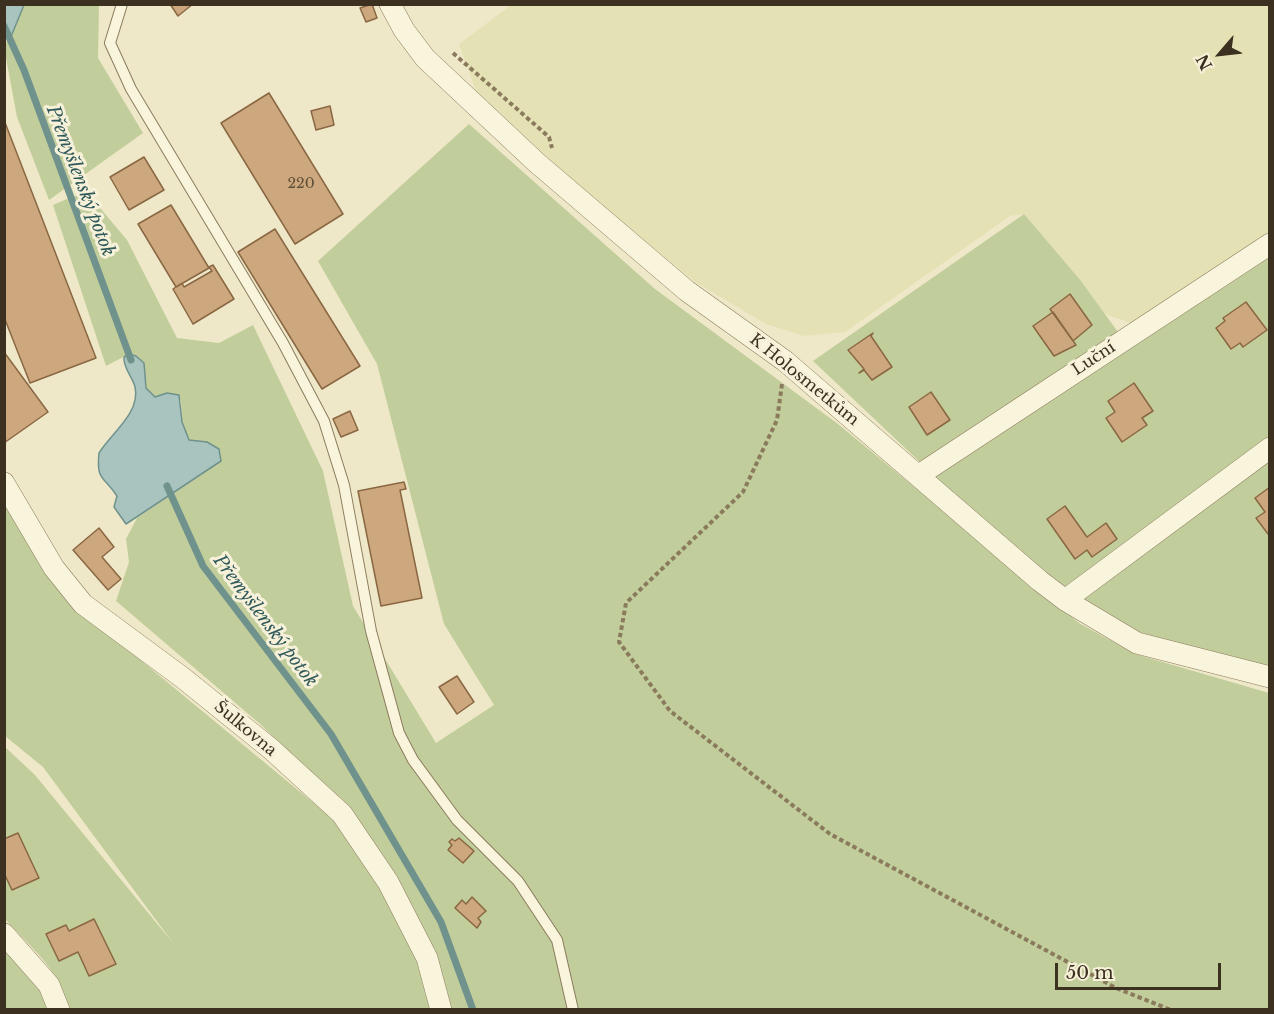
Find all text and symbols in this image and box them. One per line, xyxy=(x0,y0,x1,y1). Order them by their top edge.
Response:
north arrow xyxy=(1190,24,1250,84)
text: N xyxy=(1192,51,1216,74)
water label: Přemyšlenský potok xyxy=(41,103,119,259)
house number: 220 xyxy=(287,176,315,192)
street label: K Holosmetkům xyxy=(746,330,862,430)
street label: Luční xyxy=(1069,338,1119,380)
water label: Přemyšlenský potok xyxy=(208,551,322,691)
street label: Šulkovna xyxy=(210,697,280,761)
scale bar xyxy=(1058,951,1224,989)
text: 50 m xyxy=(1066,962,1114,984)

